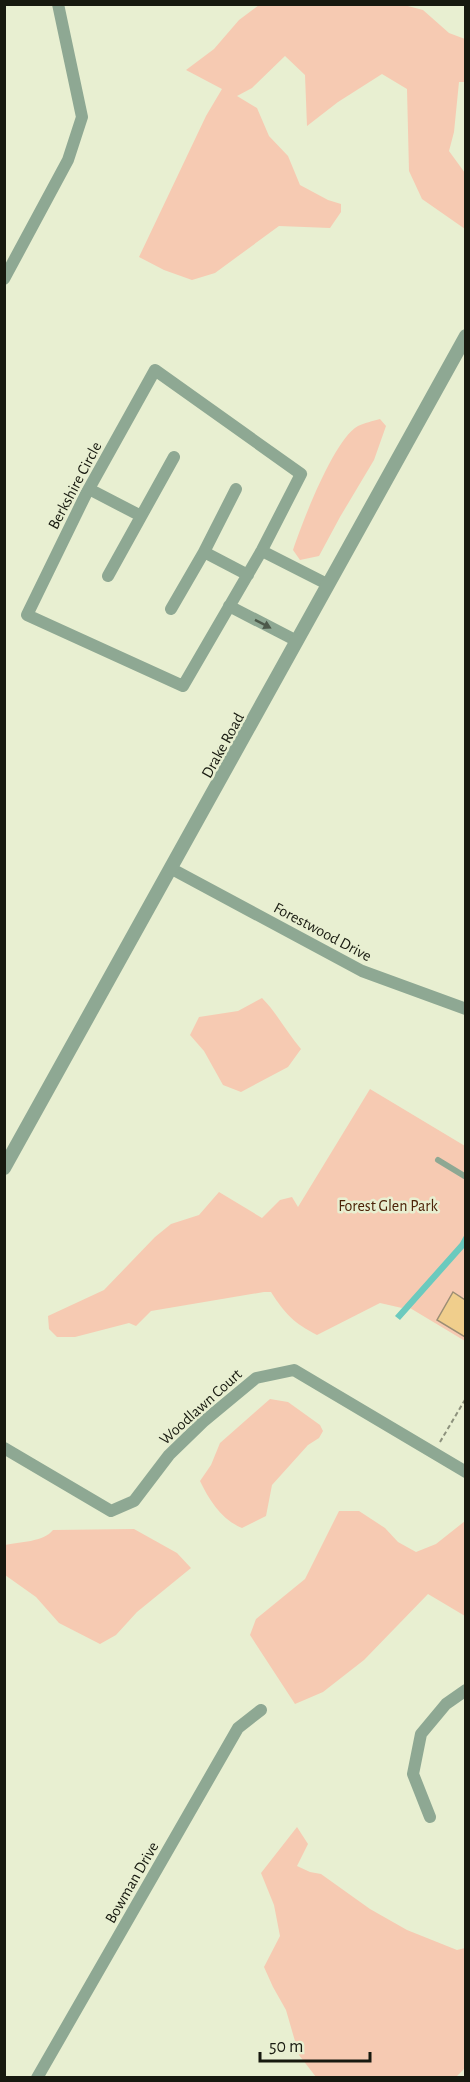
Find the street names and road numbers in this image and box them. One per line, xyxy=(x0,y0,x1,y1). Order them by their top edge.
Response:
street label: Berkshire Circle xyxy=(45,439,105,532)
street label: Drake Road xyxy=(199,710,247,781)
street label: Forestwood Drive xyxy=(271,899,374,964)
street label: Woodlawn Court xyxy=(156,1366,245,1448)
street label: Bowman Drive xyxy=(102,1839,162,1926)

